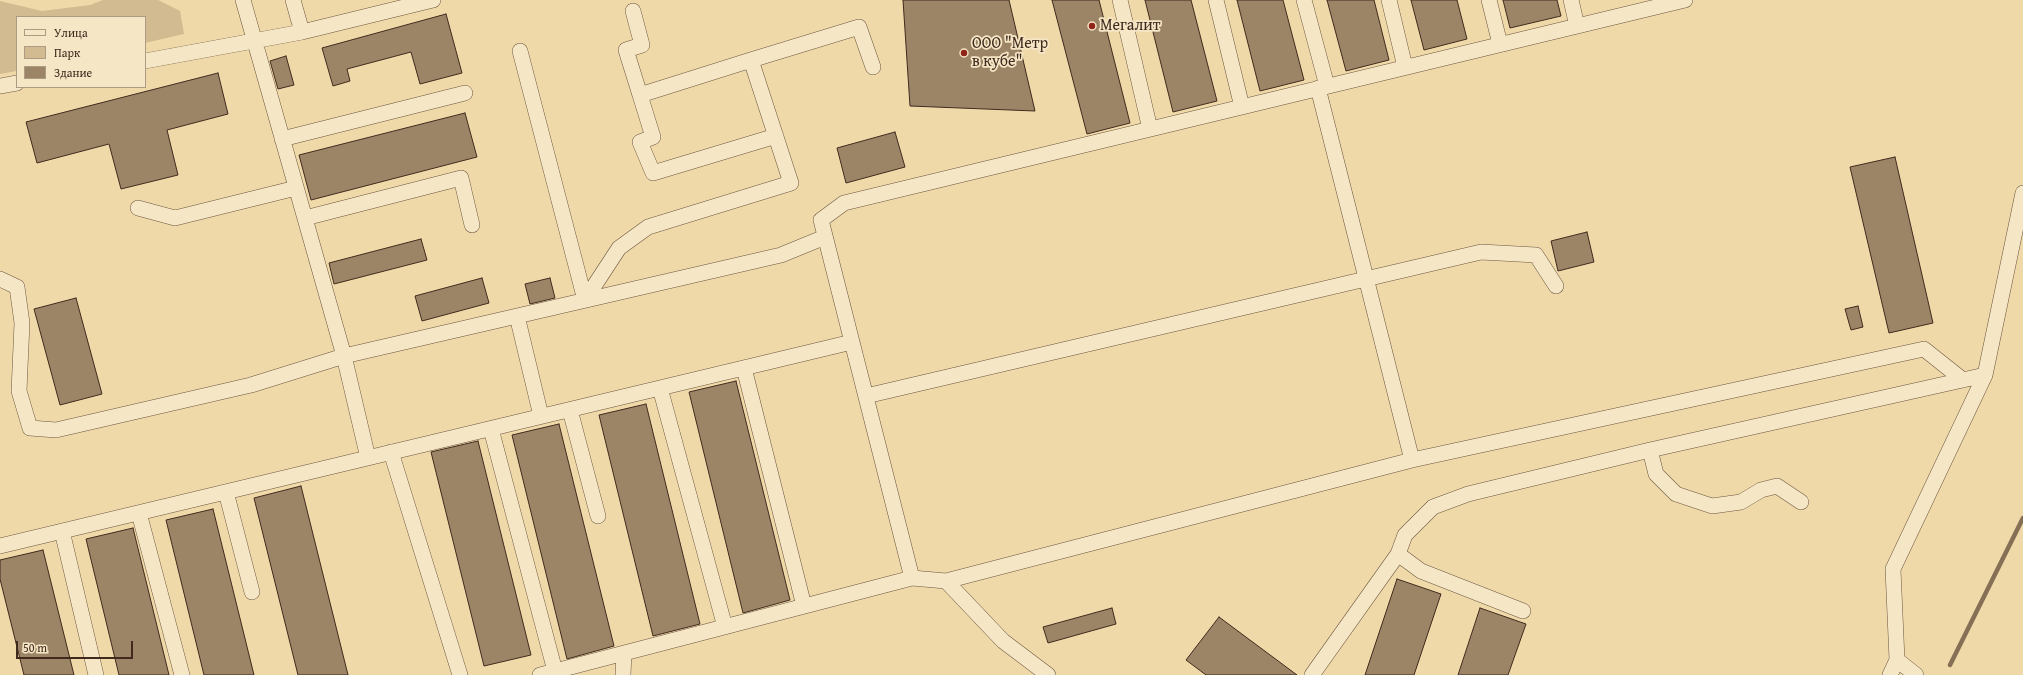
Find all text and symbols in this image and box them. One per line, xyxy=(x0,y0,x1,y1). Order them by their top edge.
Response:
legend xyxy=(16,16,146,88)
place label: Мегалит xyxy=(1100,16,1160,36)
marker: Мегалит xyxy=(1087,21,1097,31)
text: Улица xyxy=(54,24,88,41)
place label: ООО "Метр в кубе" xyxy=(972,34,1048,72)
text: Парк xyxy=(54,44,80,61)
marker: ООО "Метр в кубе" xyxy=(959,48,969,58)
text: Здание xyxy=(54,64,92,81)
scale bar xyxy=(18,633,135,659)
text: 50 m xyxy=(23,639,47,656)

